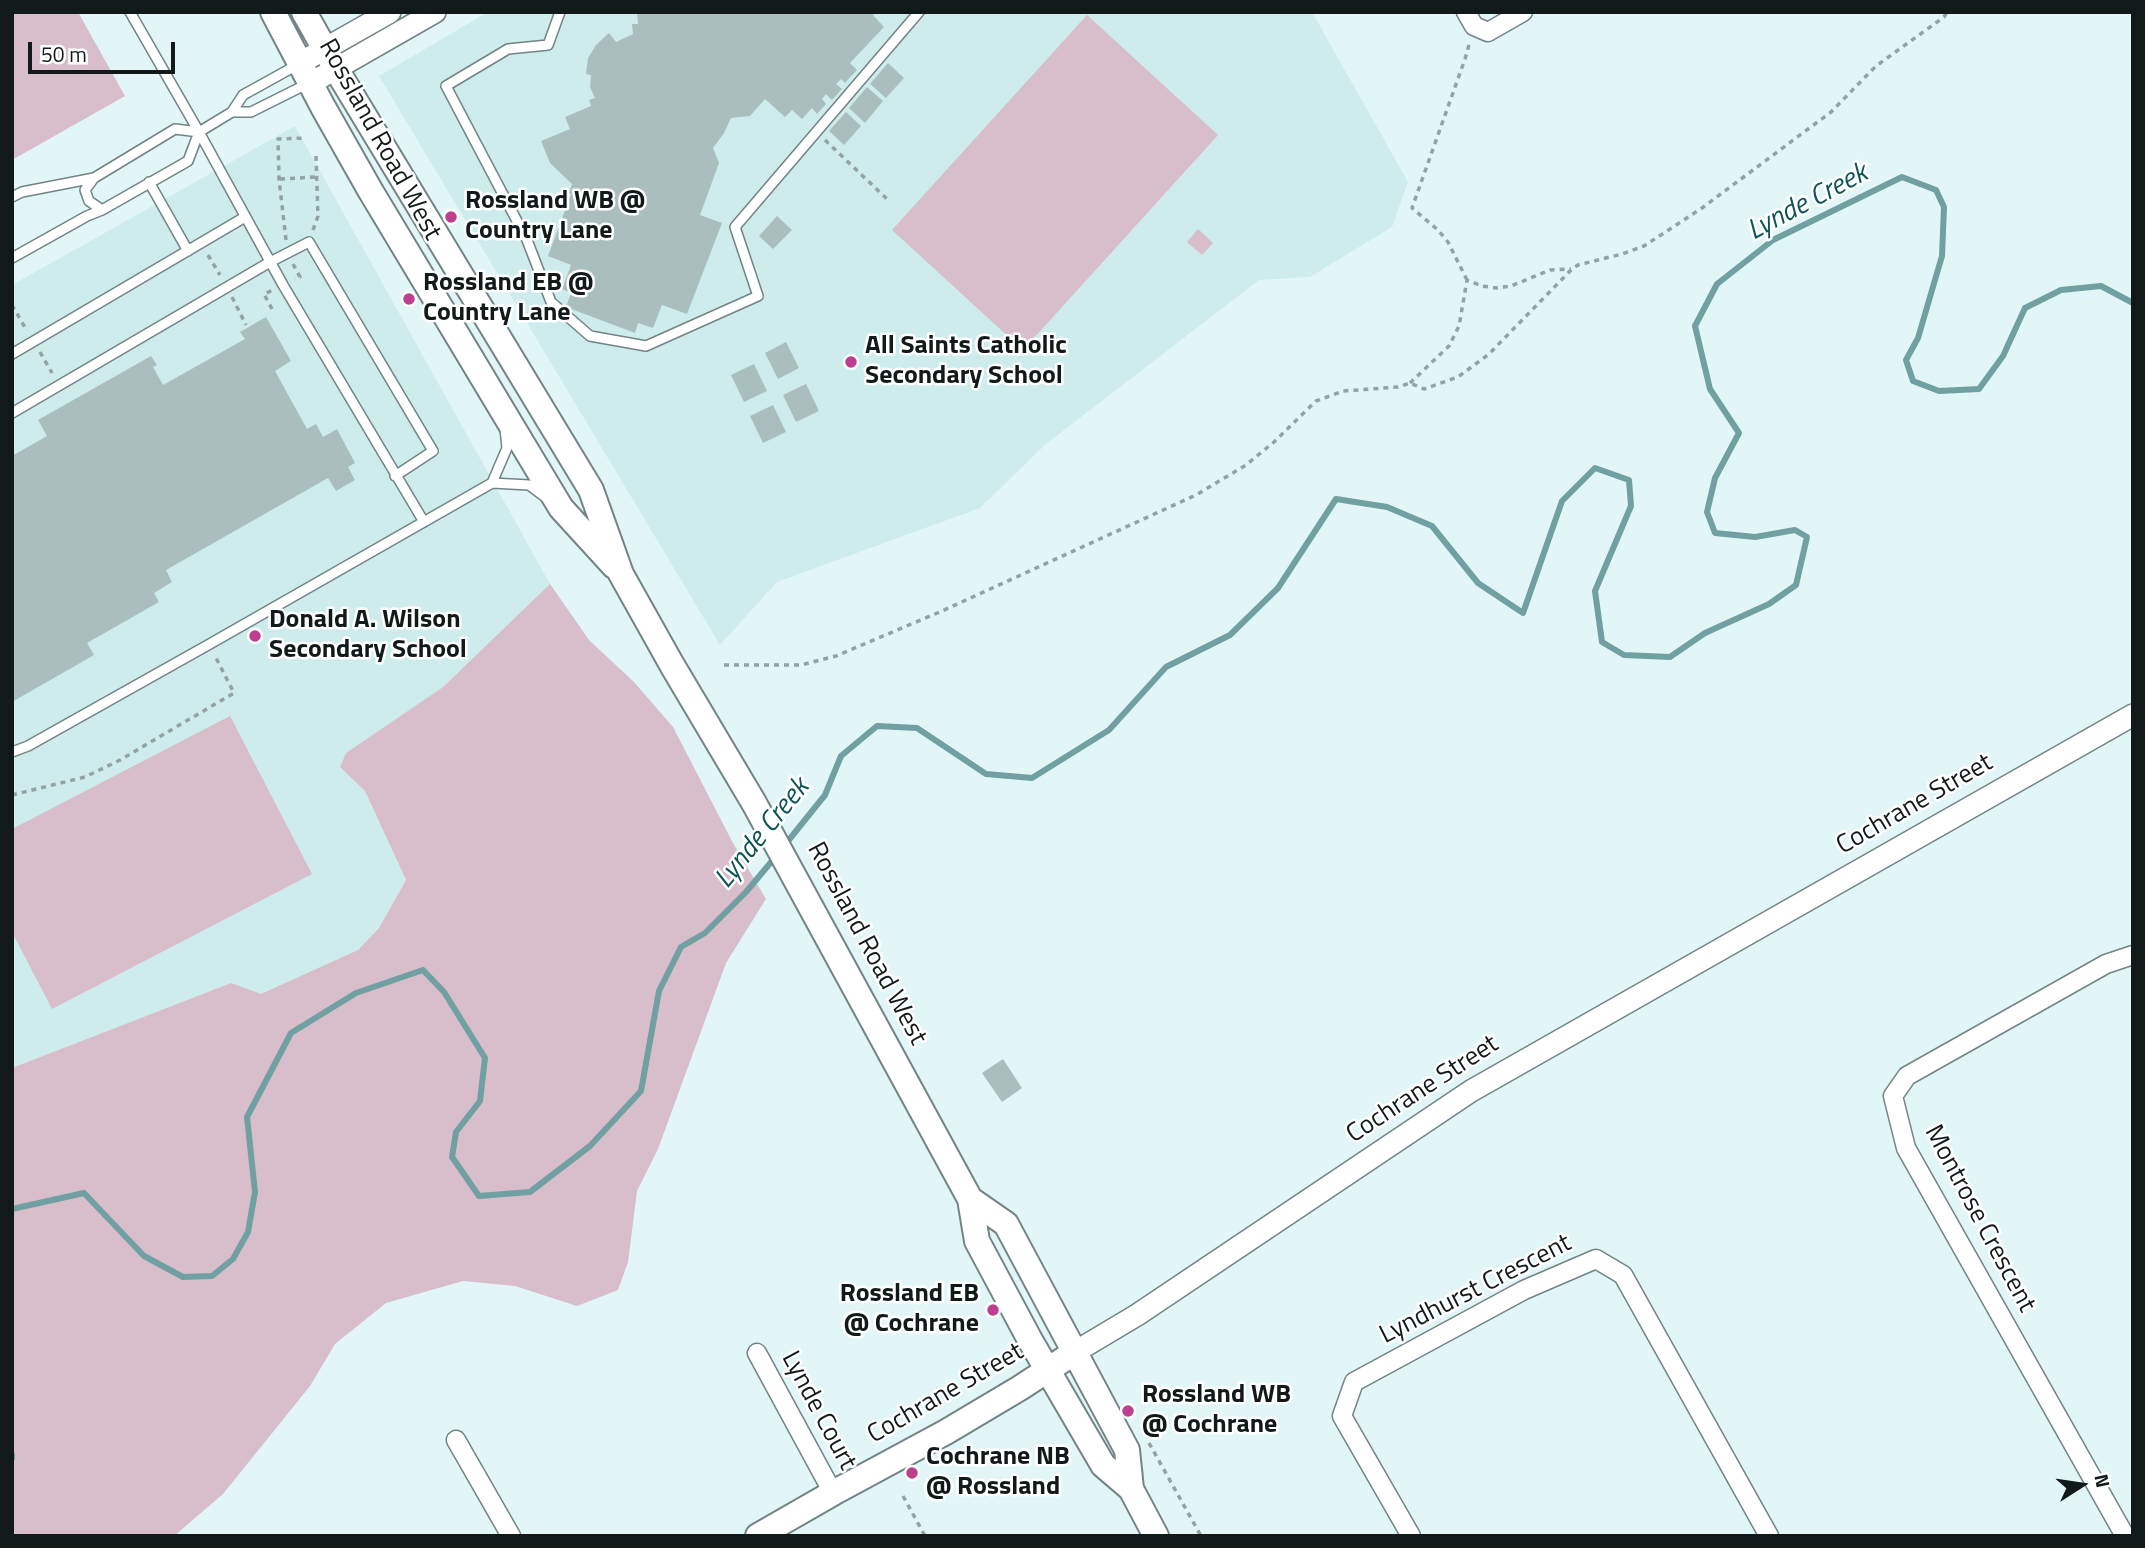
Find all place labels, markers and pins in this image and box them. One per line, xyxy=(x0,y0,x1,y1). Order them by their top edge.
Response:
place label: Rossland WB @ Country Lane xyxy=(465,186,645,248)
marker: Rossland WB @ Country Lane xyxy=(443,209,459,225)
place label: Rossland EB @ Country Lane xyxy=(423,268,593,330)
marker: Rossland EB @ Country Lane xyxy=(401,291,417,307)
place label: All Saints Catholic Secondary School xyxy=(865,331,1067,392)
marker: All Saints Catholic Secondary School xyxy=(843,354,859,370)
place label: Donald A. Wilson Secondary School xyxy=(269,605,467,666)
marker: Donald A. Wilson Secondary School xyxy=(247,628,263,644)
place label: Rossland EB @ Cochrane xyxy=(840,1279,979,1340)
marker: Rossland EB @ Cochrane xyxy=(985,1302,1001,1318)
place label: Rossland WB @ Cochrane xyxy=(1142,1380,1291,1442)
marker: Rossland WB @ Cochrane xyxy=(1120,1403,1136,1419)
place label: Cochrane NB @ Rossland xyxy=(926,1442,1070,1504)
marker: Cochrane NB @ Rossland xyxy=(904,1465,920,1481)

